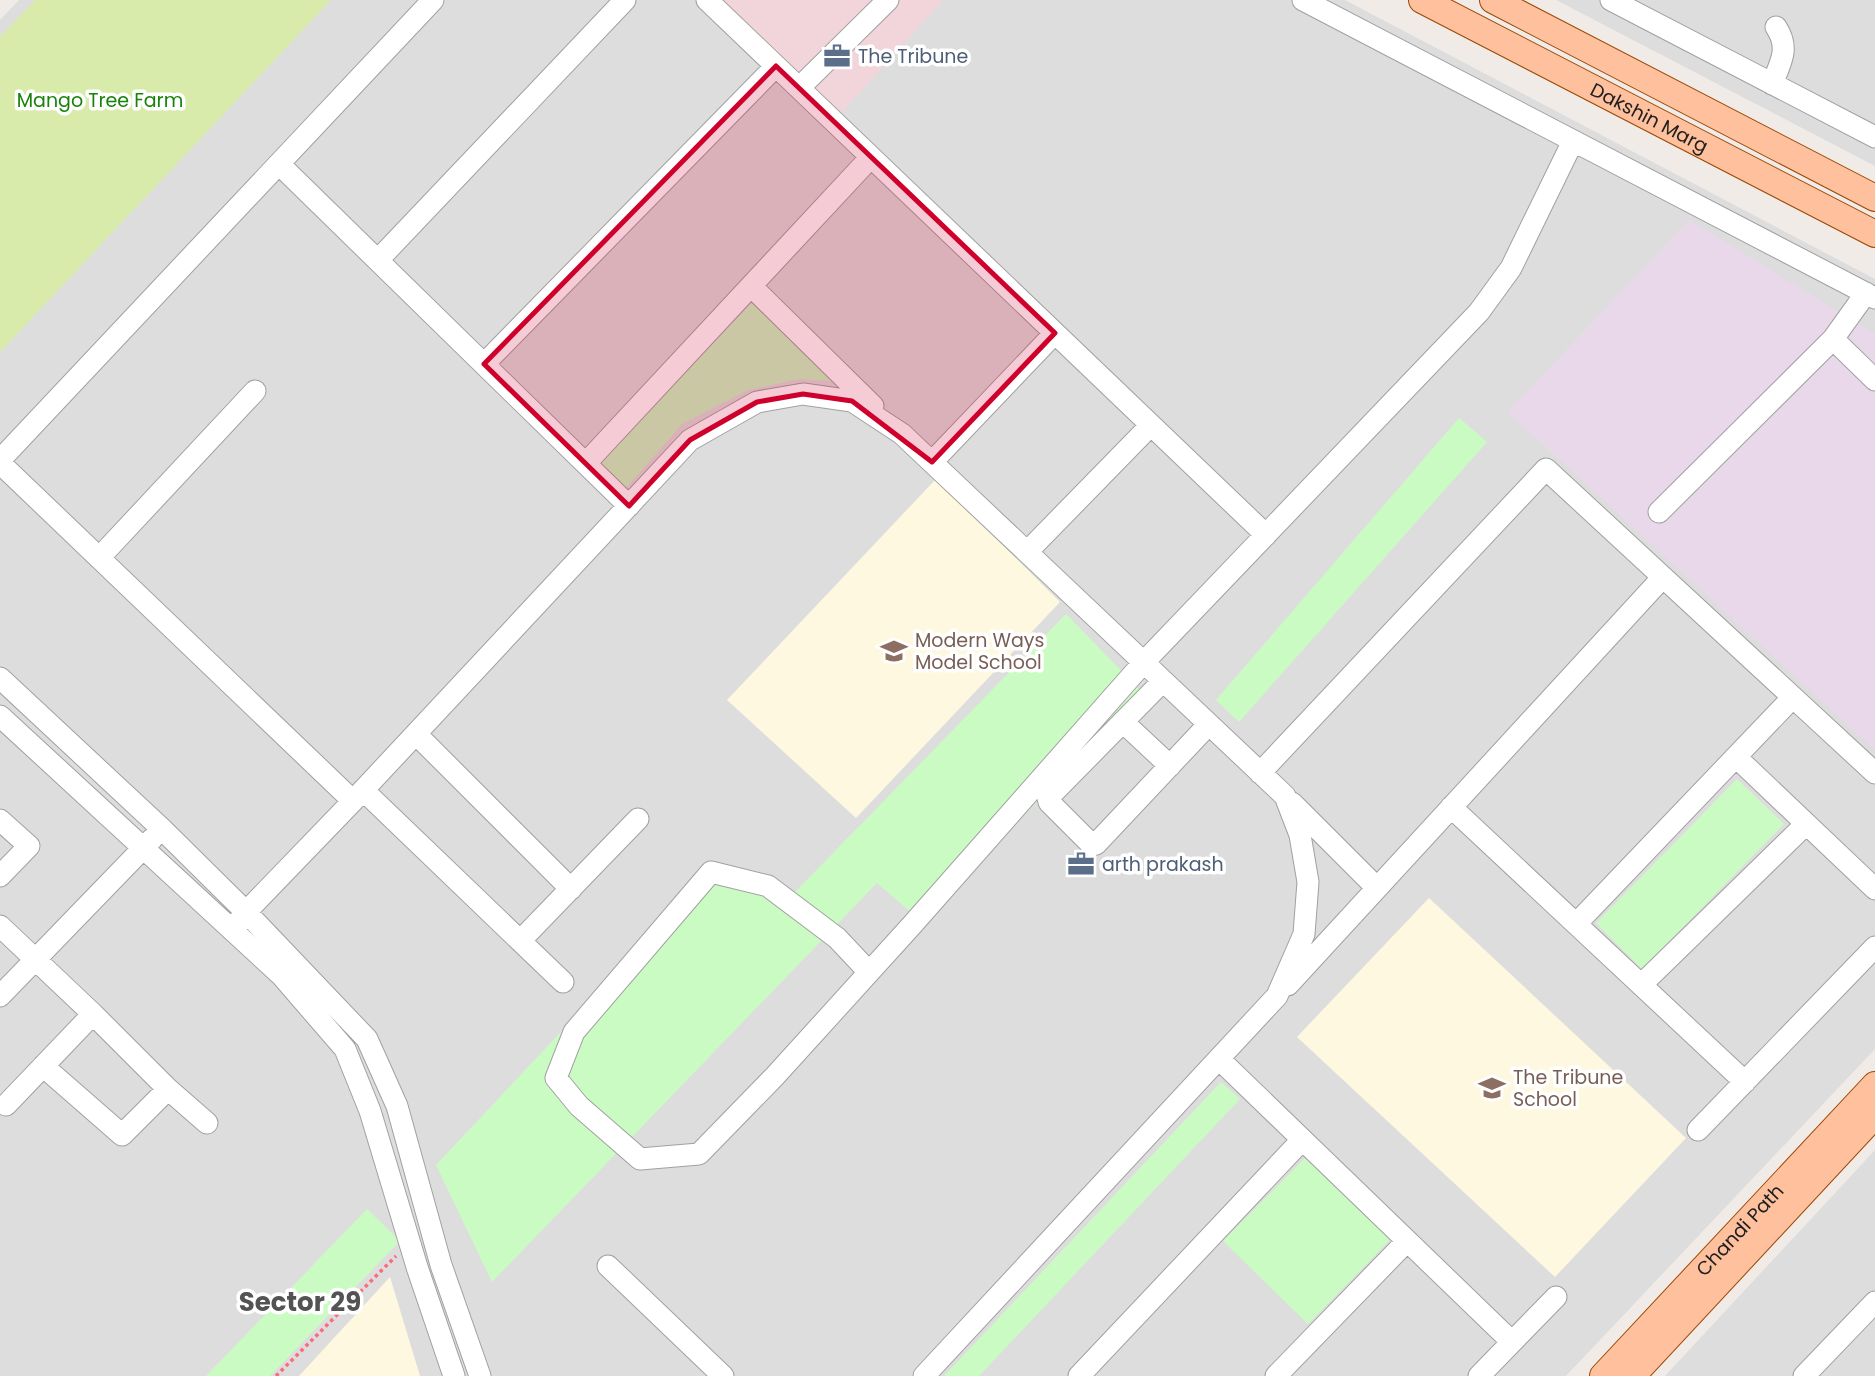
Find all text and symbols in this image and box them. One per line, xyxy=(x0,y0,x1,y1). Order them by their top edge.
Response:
office icon: The Tribune xyxy=(822,41,852,71)
place label: The Tribune xyxy=(858,43,968,70)
street label: Dakshin Marg xyxy=(1586,76,1713,159)
park label: Mango Tree Farm xyxy=(17,87,183,114)
place label: Modern Ways Model School xyxy=(915,627,1044,676)
school or university icon: Modern Ways Model School xyxy=(879,636,909,666)
office icon: arth prakash xyxy=(1066,849,1096,879)
place label: arth prakash xyxy=(1102,851,1224,878)
place label: The Tribune School xyxy=(1513,1064,1623,1113)
school or university icon: The Tribune School xyxy=(1477,1073,1507,1103)
street label: Chandi Path xyxy=(1690,1178,1790,1282)
district label: Sector 29 xyxy=(239,1284,361,1320)

